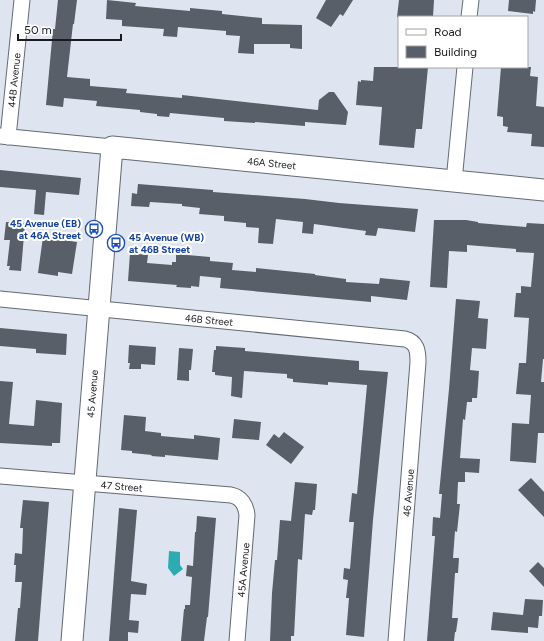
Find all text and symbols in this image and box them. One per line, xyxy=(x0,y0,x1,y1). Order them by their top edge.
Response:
scale bar xyxy=(18,16,121,42)
legend xyxy=(398,16,528,68)
text: 50 m xyxy=(24,23,52,37)
text: Road xyxy=(434,25,462,39)
text: Building xyxy=(434,45,477,59)
street label: 44B Avenue xyxy=(5,52,24,108)
street label: 46A Street xyxy=(246,154,297,172)
place label: 45 Avenue (EB) at 46A Street xyxy=(10,217,81,242)
bus stop icon: 45 Avenue (EB) at 46A Street xyxy=(84,219,104,239)
place label: 45 Avenue (WB) at 46B Street xyxy=(129,231,204,256)
bus stop icon: 45 Avenue (WB) at 46B Street xyxy=(106,233,126,253)
street label: 46B Street xyxy=(184,311,234,329)
street label: 45 Avenue xyxy=(84,369,101,418)
street label: 46 Avenue xyxy=(400,468,417,518)
street label: 47 Street xyxy=(100,478,143,495)
street label: 45A Avenue xyxy=(235,542,252,598)

